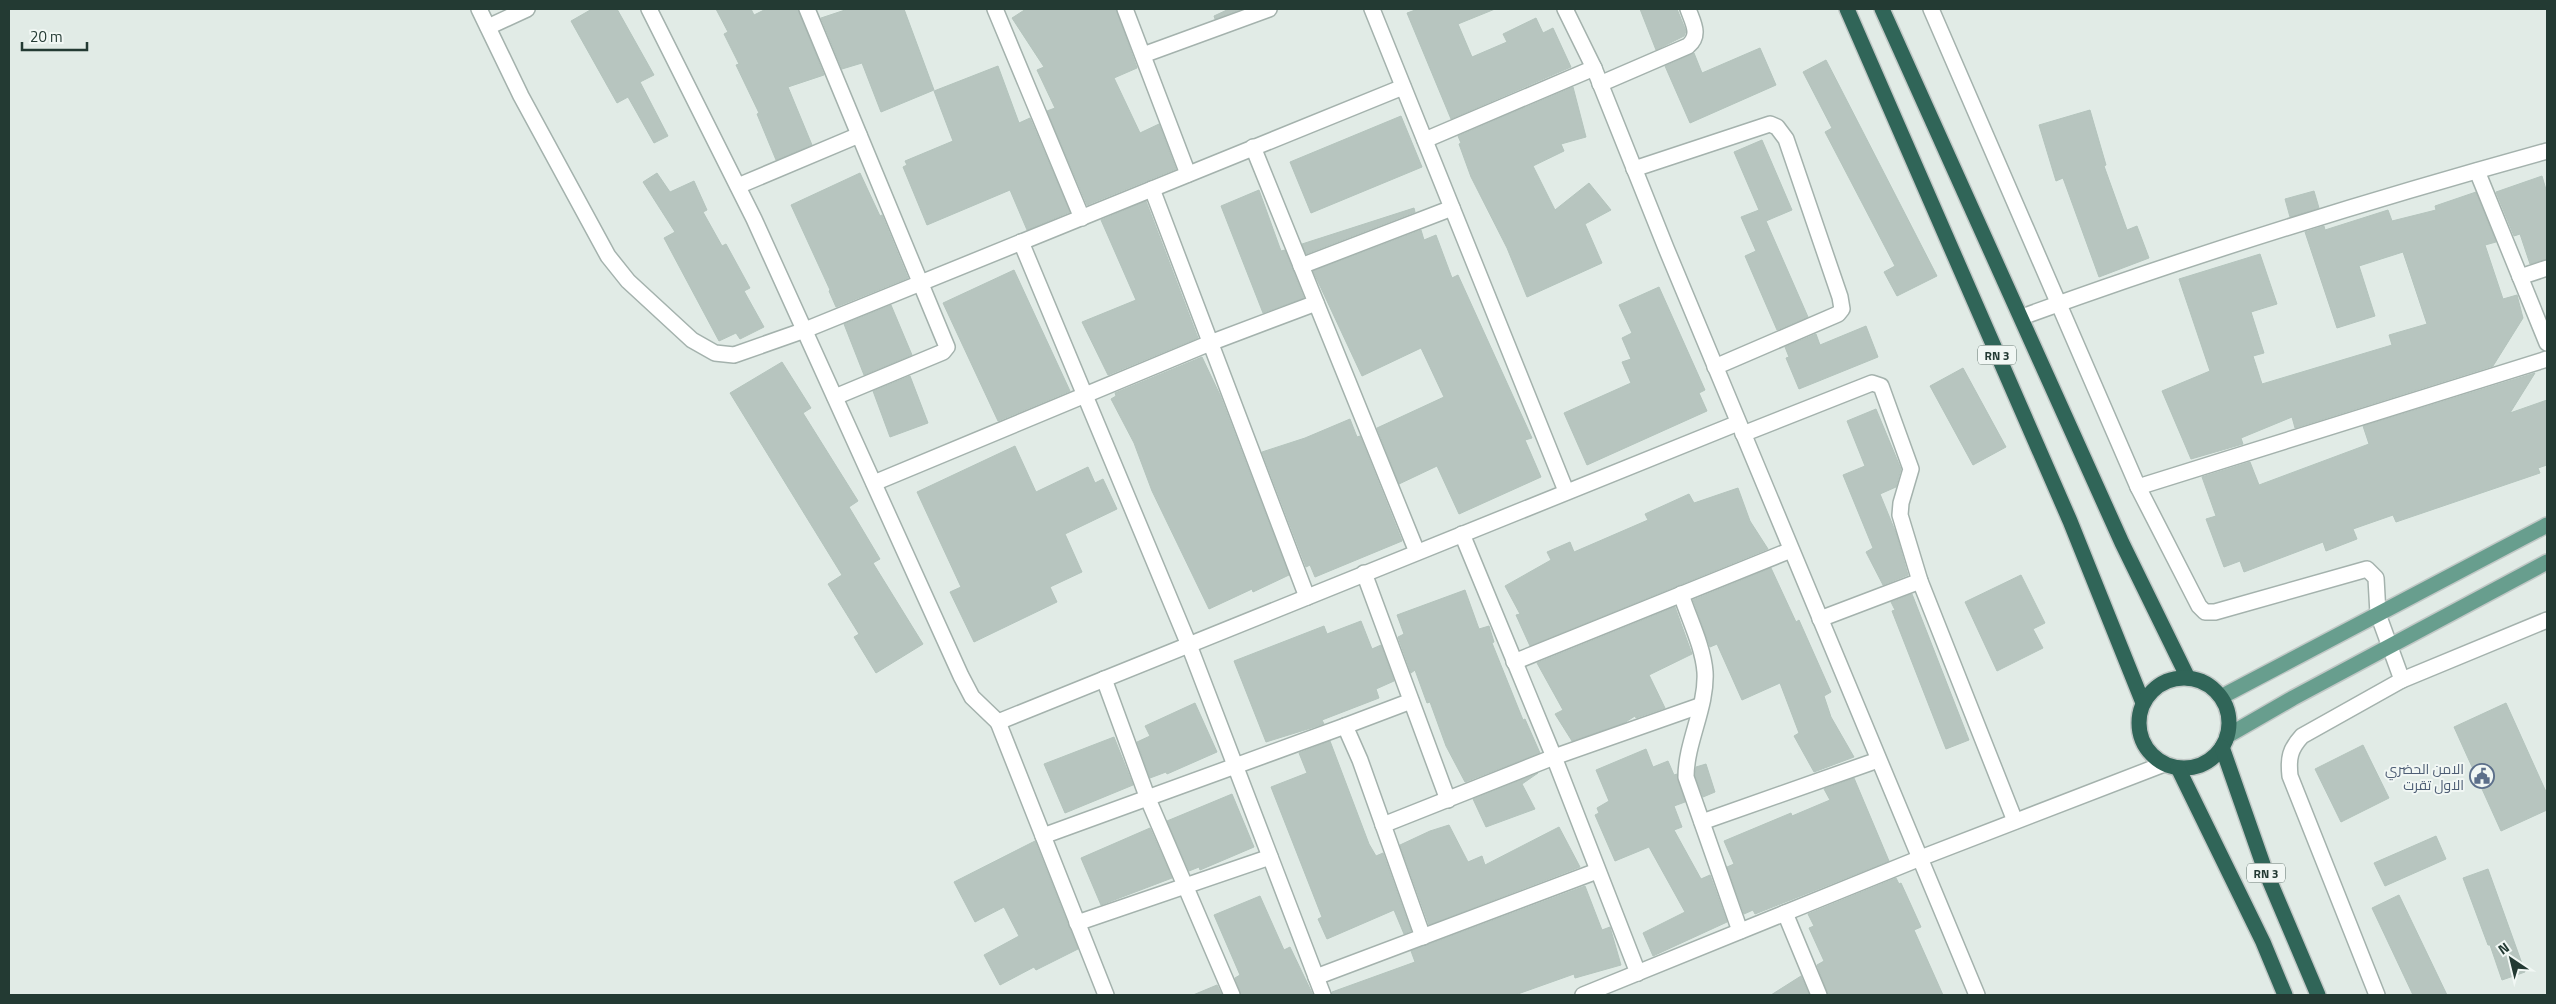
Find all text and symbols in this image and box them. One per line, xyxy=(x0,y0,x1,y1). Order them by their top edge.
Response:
scale bar xyxy=(22,20,88,52)
text: 20 m xyxy=(30,25,63,48)
road number: RN 3 xyxy=(1978,346,2016,364)
place label: الامن الحضري الاول تقرت xyxy=(2385,758,2464,795)
public building icon: الامن الحضري الاول تقرت xyxy=(2469,763,2495,789)
road number: RN 3 xyxy=(2247,864,2285,882)
north arrow xyxy=(2486,934,2536,984)
text: N xyxy=(2493,937,2513,959)

